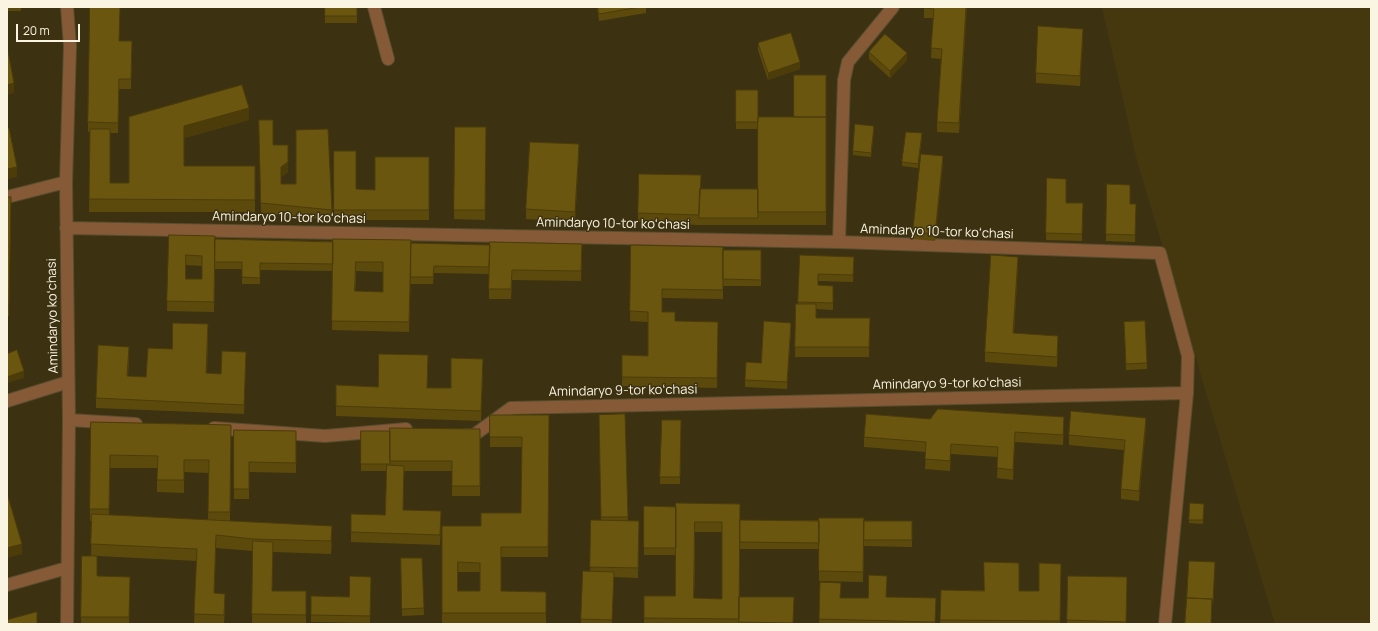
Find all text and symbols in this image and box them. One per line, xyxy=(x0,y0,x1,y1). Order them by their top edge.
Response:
scale bar xyxy=(18,16,82,42)
text: 20 m xyxy=(23,22,50,39)
street label: Amindaryo 10-tor koʻchasi xyxy=(212,209,366,227)
street label: Amindaryo 10-tor koʻchasi xyxy=(536,215,690,233)
street label: Amindaryo 10-tor koʻchasi xyxy=(860,222,1014,242)
street label: Amindaryo koʻchasi xyxy=(44,258,62,374)
street label: Amindaryo 9-tor koʻchasi xyxy=(873,375,1021,393)
street label: Amindaryo 9-tor koʻchasi xyxy=(549,382,697,400)

